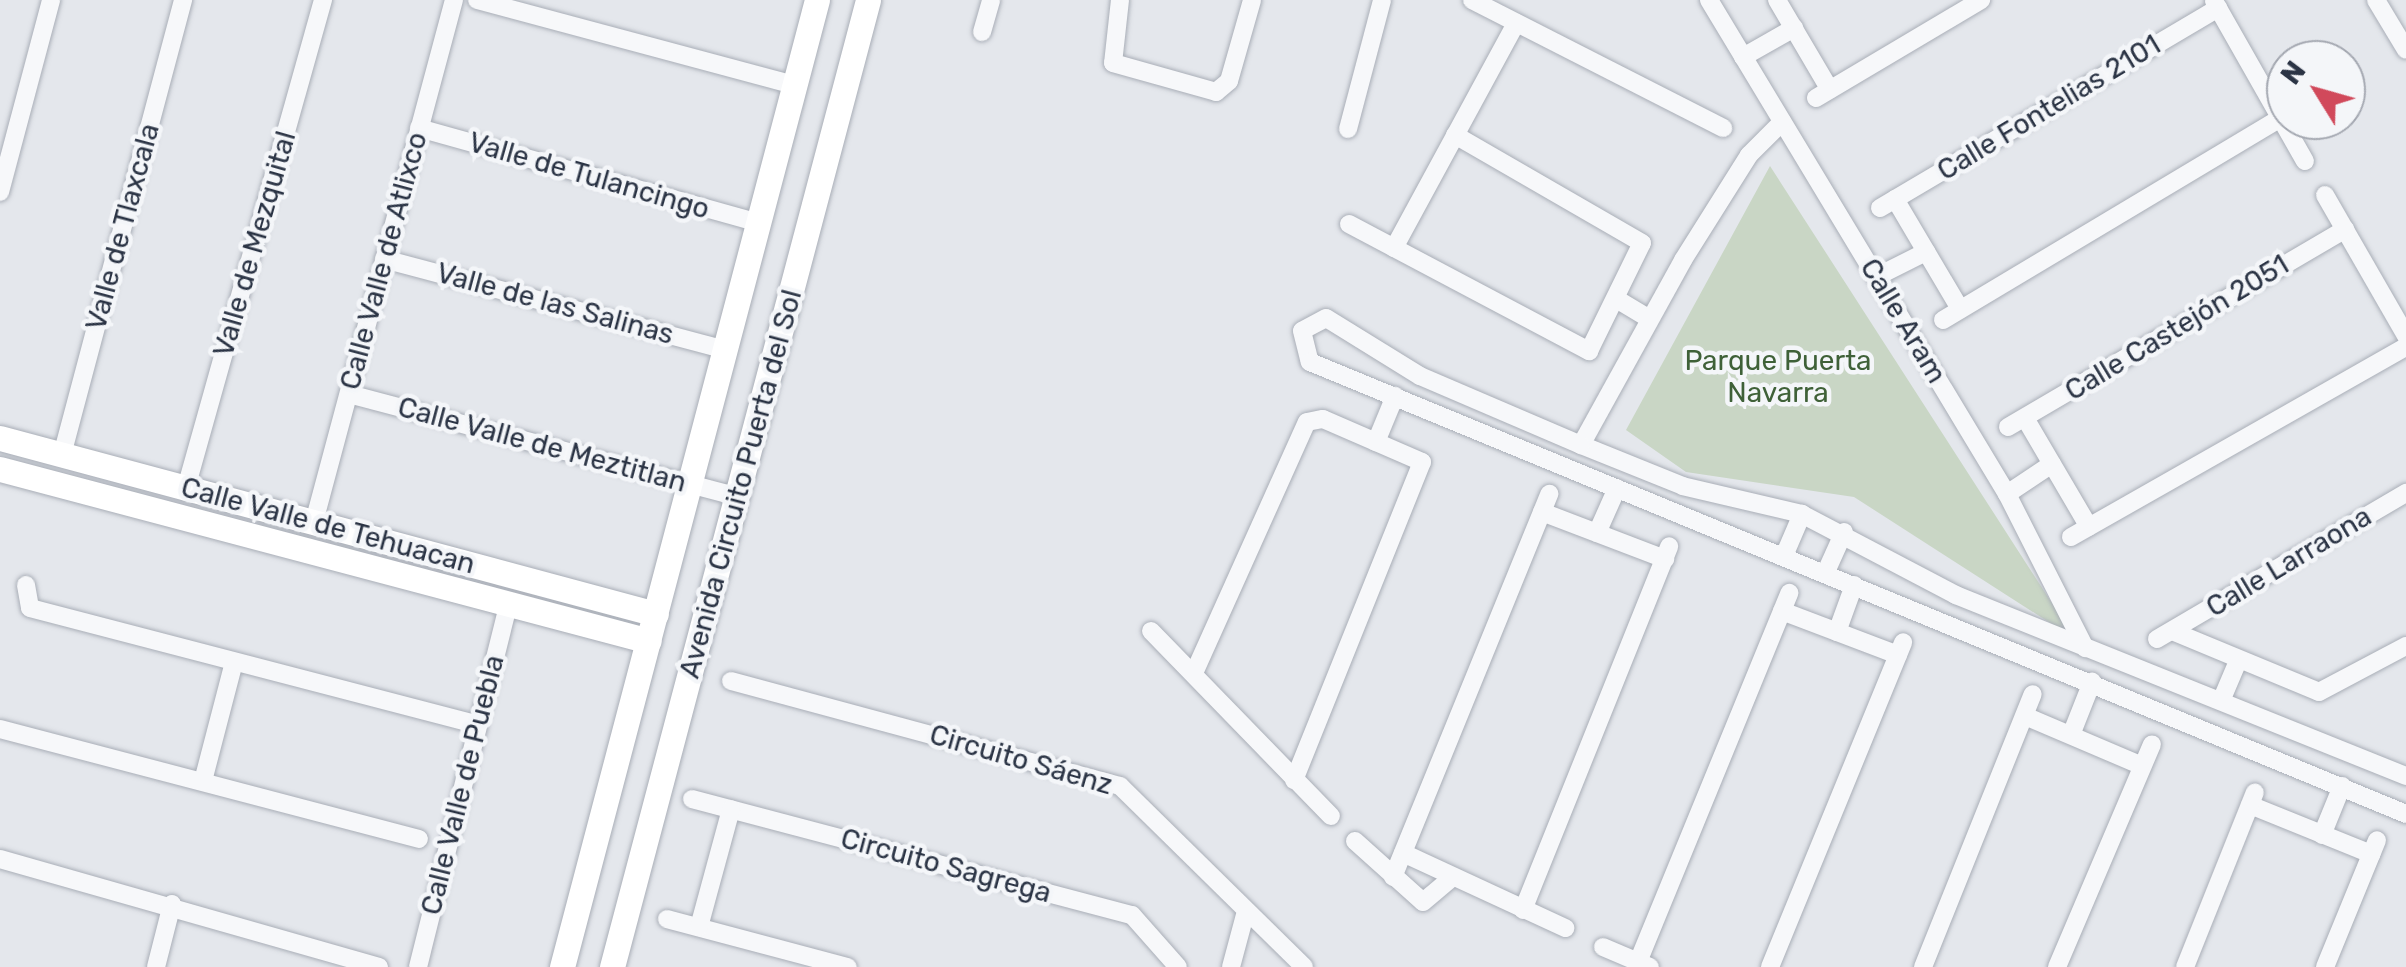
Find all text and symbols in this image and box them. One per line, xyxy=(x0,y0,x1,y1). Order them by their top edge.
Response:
street label: Calle Fontelias 2101 xyxy=(1931,28,2167,188)
north arrow xyxy=(2266,40,2366,140)
text: N xyxy=(2274,55,2312,91)
street label: Valle de Tlaxcala xyxy=(79,120,167,334)
street label: Valle de Tulancingo xyxy=(464,125,714,227)
street label: Valle de Mezquital xyxy=(207,127,303,361)
street label: Calle Valle de Atlixco xyxy=(333,128,435,394)
street label: Calle Castejón 2051 xyxy=(2059,248,2295,408)
street label: Calle Aram xyxy=(1853,252,1953,390)
street label: Valle de las Salinas xyxy=(433,256,677,352)
street label: Avenida Circuito Puerta del Sol xyxy=(673,286,809,682)
park label: Parque Puerta Navarra xyxy=(1684,344,1872,410)
street label: Calle Valle de Meztitlan xyxy=(394,390,690,500)
street label: Calle Valle de Tehuacan xyxy=(177,470,479,582)
street label: Calle Larraona xyxy=(2200,500,2378,624)
street label: Calle Valle de Puebla xyxy=(414,651,512,919)
street label: Circuito Sáenz xyxy=(926,718,1116,802)
street label: Circuito Sagrega xyxy=(837,822,1055,910)

